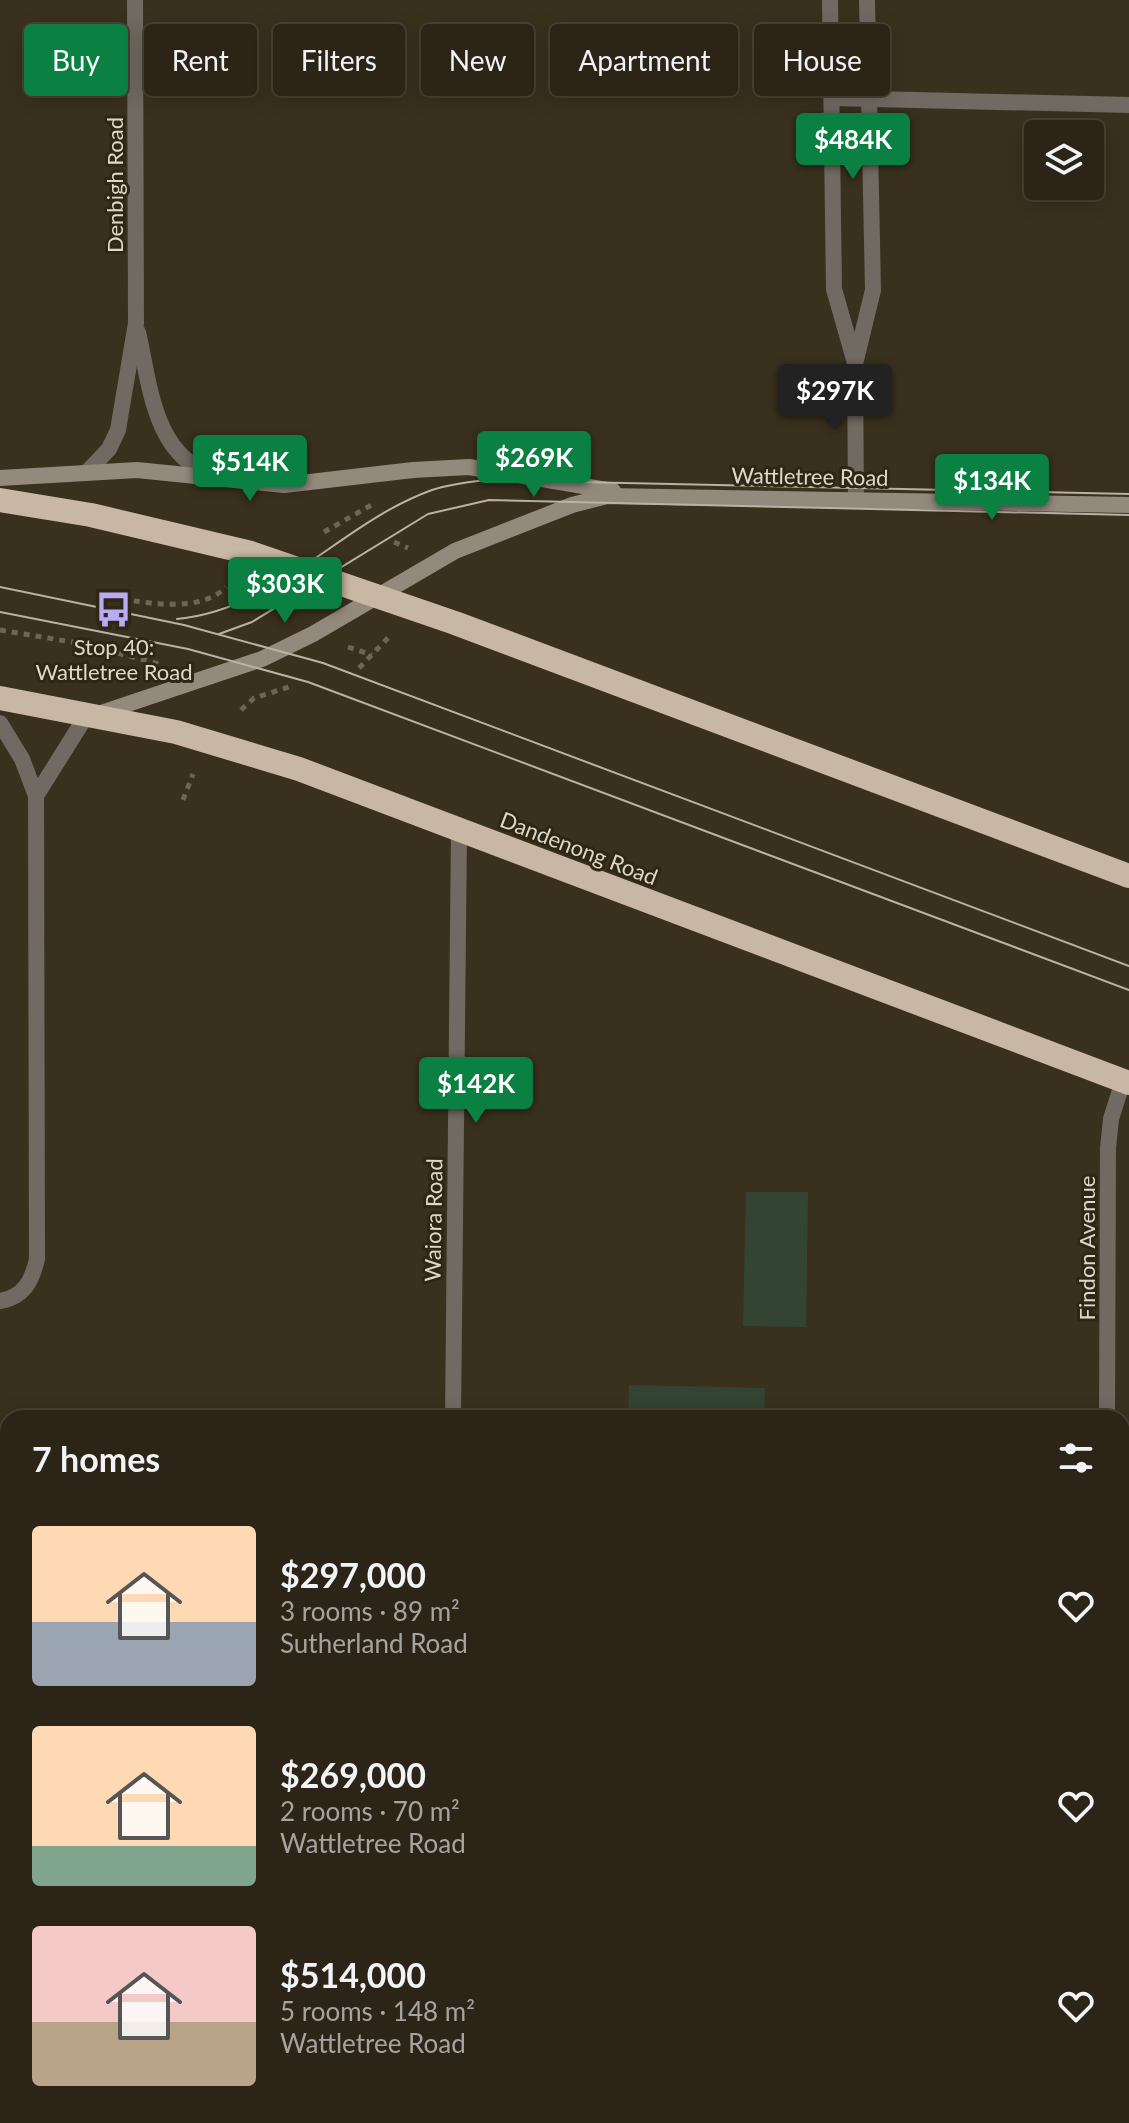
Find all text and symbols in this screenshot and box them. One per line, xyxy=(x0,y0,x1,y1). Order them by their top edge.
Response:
chip: Buy xyxy=(24,24,128,96)
chip: Rent xyxy=(144,24,257,96)
chip: Filters xyxy=(273,24,405,96)
chip: New xyxy=(421,24,534,96)
chip: Apartment xyxy=(550,24,738,96)
chip: House xyxy=(754,24,890,96)
pin: $484K xyxy=(797,113,909,181)
street label: Denbigh Road xyxy=(101,117,128,253)
map controls xyxy=(1024,120,1104,200)
button: layers xyxy=(1024,120,1104,200)
text: $484K xyxy=(814,123,892,155)
pin: $297K xyxy=(779,364,891,432)
text: $297K xyxy=(796,374,874,406)
pin: $269K xyxy=(478,431,590,499)
pin: $514K xyxy=(194,435,306,503)
text: $269K xyxy=(495,441,573,473)
text: $514K xyxy=(211,445,289,477)
pin: $134K xyxy=(936,454,1048,522)
street label: Wattletree Road xyxy=(731,461,889,491)
text: $134K xyxy=(953,464,1031,496)
pin: $303K xyxy=(229,557,341,625)
text: $303K xyxy=(246,567,324,599)
bus stop icon: Stop 40: Wattletree Road xyxy=(95,591,133,629)
place label: Stop 40: Wattletree Road xyxy=(35,633,193,685)
street label: Dandenong Road xyxy=(496,806,662,890)
pin: $142K xyxy=(420,1057,532,1125)
text: $142K xyxy=(437,1067,515,1099)
street label: Waiora Road xyxy=(418,1158,448,1282)
street label: Findon Avenue xyxy=(1073,1176,1100,1320)
icon: filters xyxy=(1054,1436,1098,1480)
text: 7 homes xyxy=(32,1438,160,1479)
text: $297,000 xyxy=(280,1554,426,1595)
icon: home xyxy=(96,1558,192,1654)
icon: heart xyxy=(1054,1584,1098,1628)
text: 3 rooms · 89 m² xyxy=(280,1595,460,1627)
text: Sutherland Road xyxy=(280,1627,468,1659)
text: $269,000 xyxy=(280,1754,426,1795)
icon: home xyxy=(96,1758,192,1854)
icon: heart xyxy=(1054,1784,1098,1828)
text: 2 rooms · 70 m² xyxy=(280,1795,460,1827)
text: Wattletree Road xyxy=(280,1827,466,1859)
text: $514,000 xyxy=(280,1954,426,1995)
icon: home xyxy=(96,1958,192,2054)
icon: heart xyxy=(1054,1984,1098,2028)
text: 5 rooms · 148 m² xyxy=(280,1995,475,2027)
text: Wattletree Road xyxy=(280,2027,466,2059)

